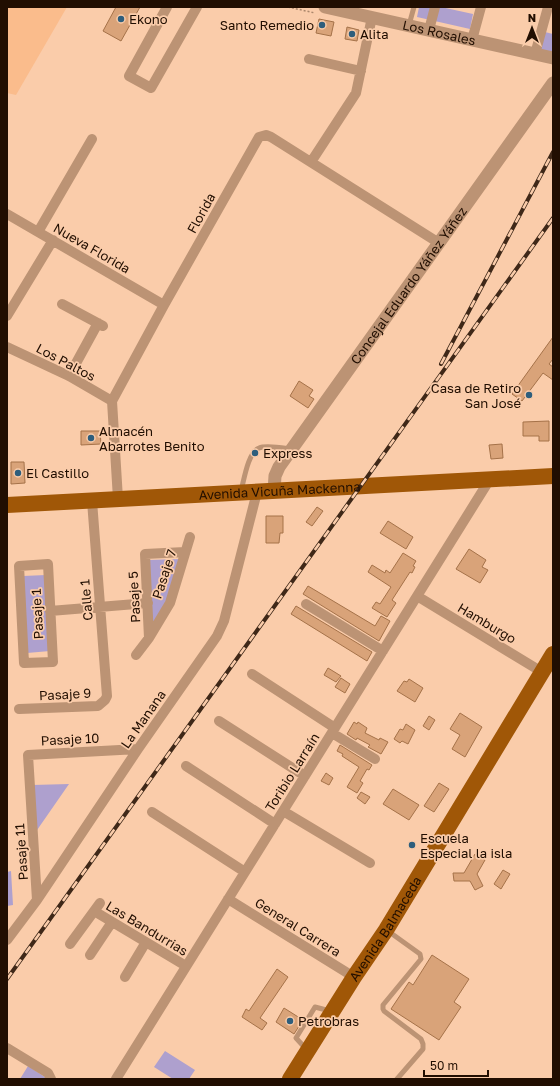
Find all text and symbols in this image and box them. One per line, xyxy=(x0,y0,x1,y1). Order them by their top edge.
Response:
north arrow xyxy=(512,8,552,48)
place label: Ekono xyxy=(129,11,168,27)
text: N xyxy=(528,11,536,24)
marker: Ekono xyxy=(116,14,126,24)
place label: Santo Remedio xyxy=(220,17,314,33)
street label: Los Rosales xyxy=(401,17,477,49)
marker: Santo Remedio xyxy=(317,20,327,30)
place label: Alita xyxy=(360,26,389,42)
marker: Alita xyxy=(347,29,357,39)
street label: Florida xyxy=(183,190,219,236)
street label: Concejal Eduardo Yáñez Yáñez xyxy=(347,203,470,367)
street label: Nueva Florida xyxy=(51,220,133,276)
street label: Los Paltos xyxy=(34,340,98,384)
place label: Casa de Retiro San José xyxy=(431,380,521,411)
marker: Casa de Retiro San José xyxy=(524,390,534,400)
place label: Almacén Abarrotes Benito xyxy=(99,423,205,454)
marker: Almacén Abarrotes Benito xyxy=(86,433,96,443)
place label: Express xyxy=(263,445,312,461)
marker: Express xyxy=(250,448,260,458)
place label: El Castillo xyxy=(26,465,89,481)
marker: El Castillo xyxy=(13,468,23,478)
street label: Avenida Vicuña Mackenna xyxy=(198,478,361,503)
street label: Pasaje 7 xyxy=(148,547,180,601)
street label: Pasaje 5 xyxy=(125,571,143,623)
street label: Calle 1 xyxy=(76,579,96,621)
street label: Pasaje 1 xyxy=(28,588,46,640)
street label: Hamburgo xyxy=(455,599,519,647)
street label: Pasaje 9 xyxy=(39,685,92,703)
street label: La Manana xyxy=(117,687,169,751)
street label: Pasaje 10 xyxy=(40,729,100,749)
street label: Toribio Larraín xyxy=(262,730,322,814)
street label: Pasaje 11 xyxy=(11,823,31,881)
place label: Escuela Especial la isla xyxy=(420,830,512,861)
marker: Escuela Especial la isla xyxy=(407,840,417,850)
street label: Avenida Balmaceda xyxy=(346,873,425,984)
street label: General Carrera xyxy=(252,894,344,960)
street label: Las Bandurrias xyxy=(103,897,191,959)
place label: Petrobras xyxy=(298,1013,359,1029)
marker: Petrobras xyxy=(285,1016,295,1026)
scale bar xyxy=(424,1052,488,1078)
text: 50 m xyxy=(430,1058,458,1073)

